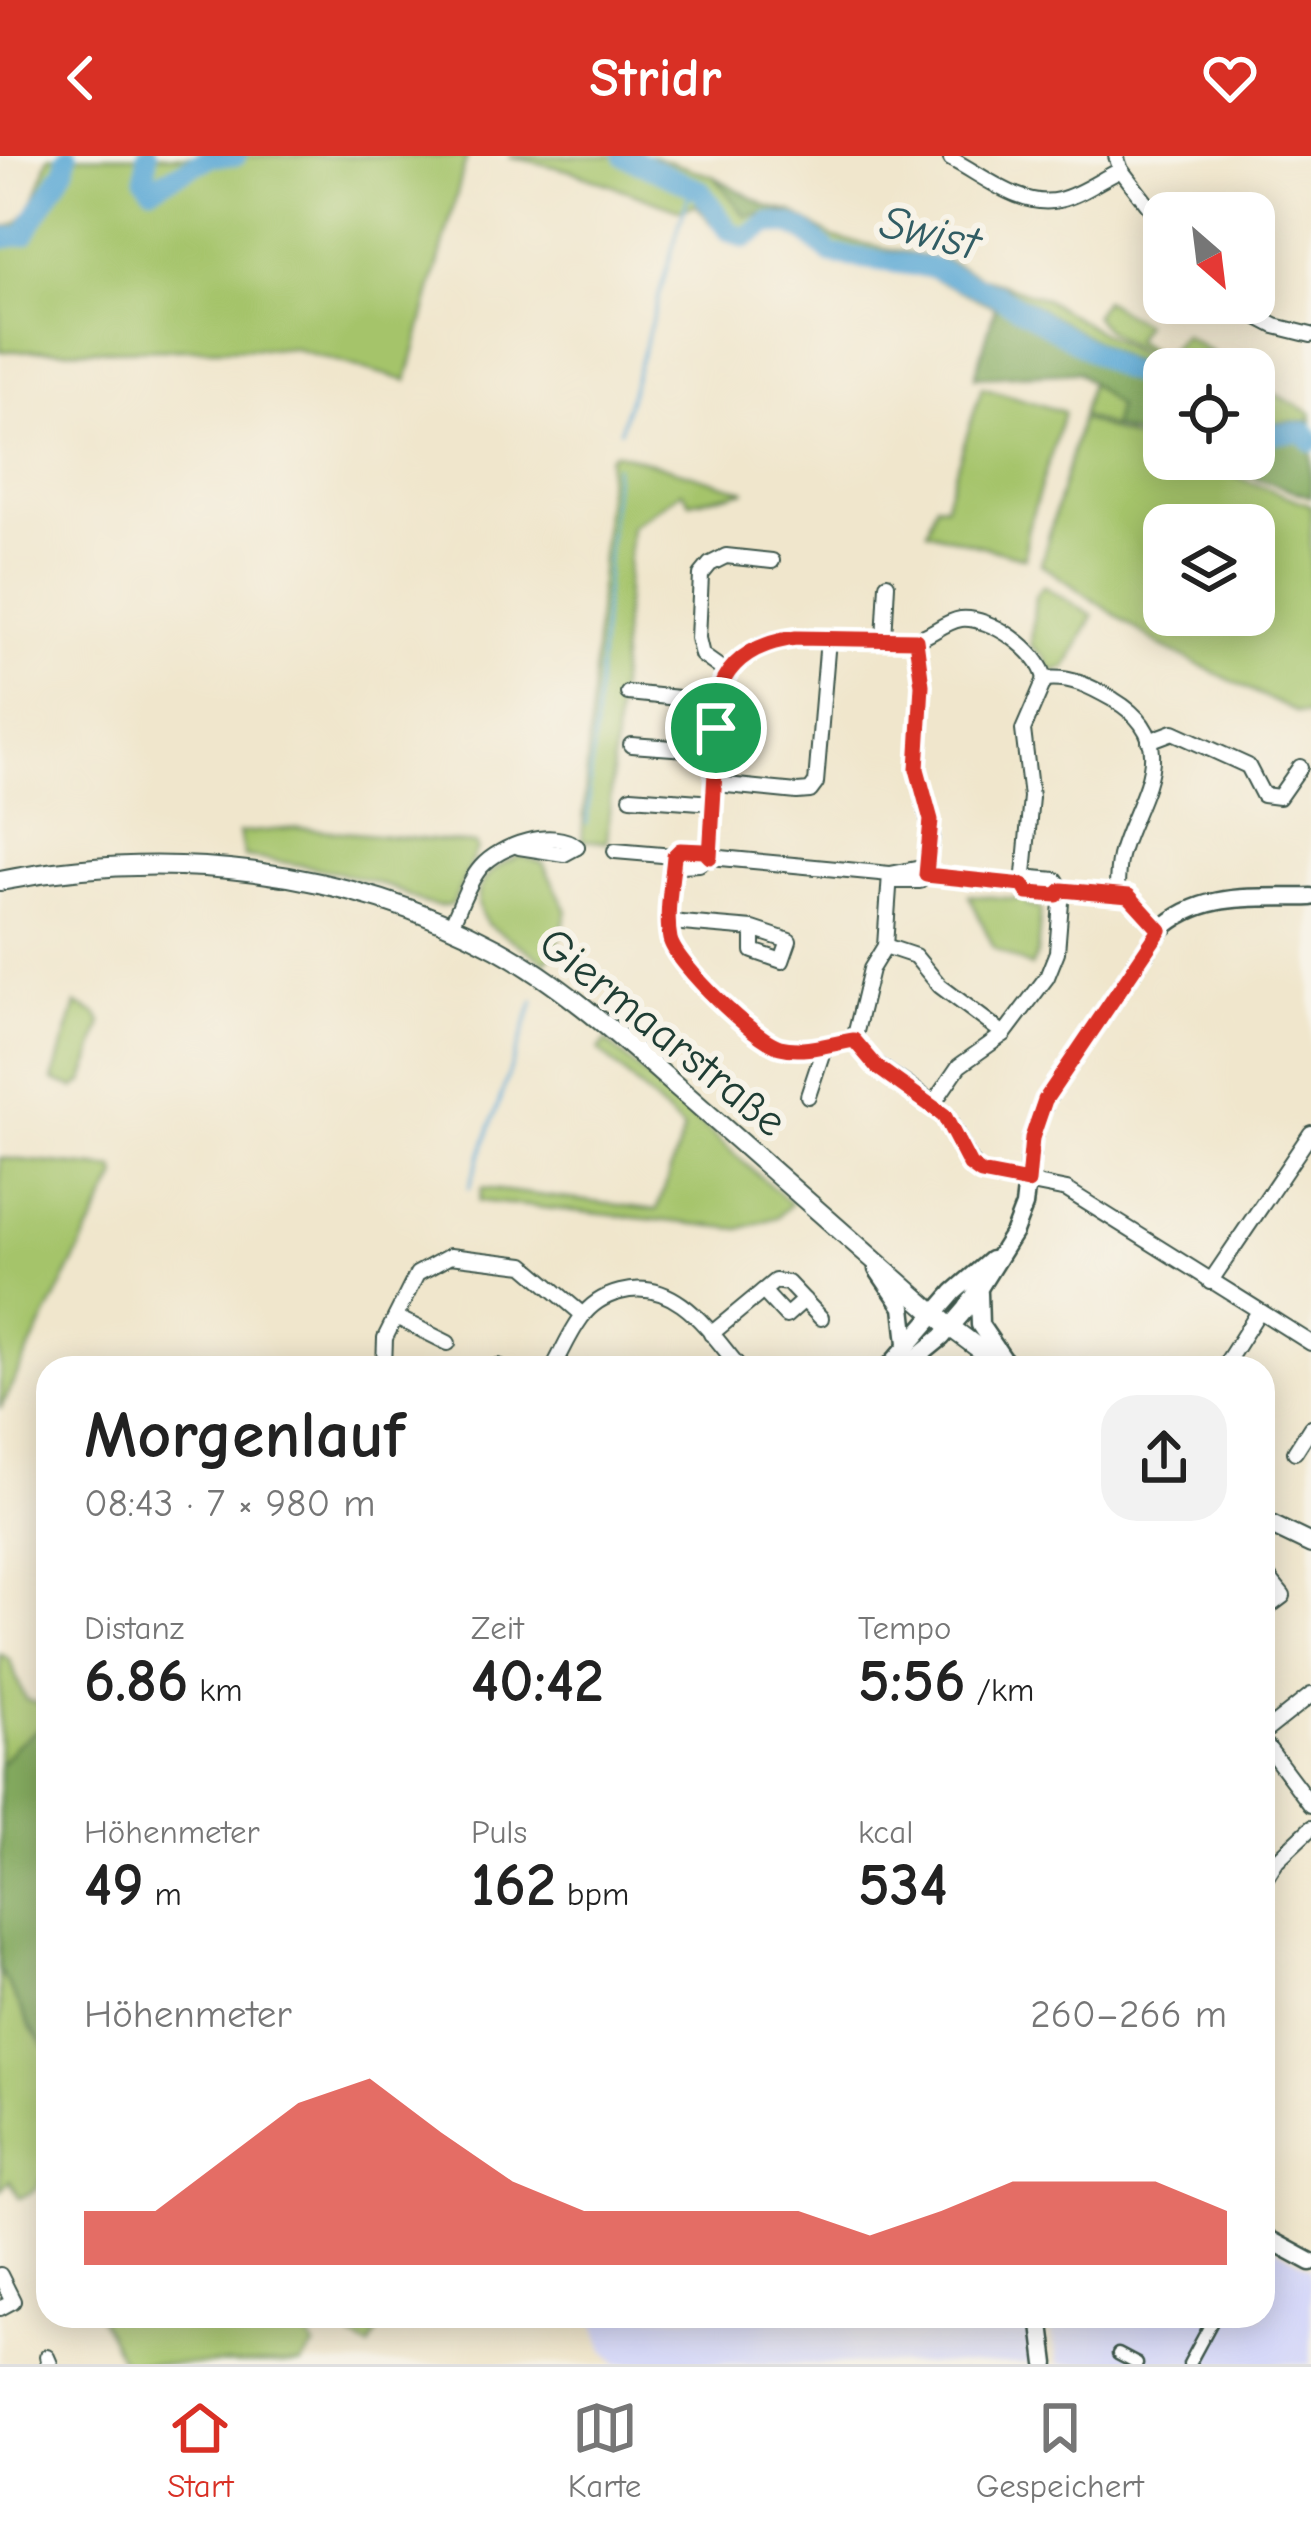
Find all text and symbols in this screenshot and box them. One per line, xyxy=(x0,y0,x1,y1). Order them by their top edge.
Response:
icon: back xyxy=(48,45,114,111)
icon: heart xyxy=(1197,45,1263,111)
text: Stridr xyxy=(589,47,722,110)
north arrow xyxy=(1143,192,1275,324)
map controls xyxy=(1143,192,1275,636)
water label: Swist xyxy=(875,194,988,273)
button: locate xyxy=(1143,348,1275,480)
button: layers xyxy=(1143,504,1275,636)
pin xyxy=(665,677,767,779)
icon: arrive xyxy=(683,695,749,761)
street label: Giermaarstraße xyxy=(529,917,797,1147)
button: share xyxy=(1101,1395,1227,1521)
text: Morgenlauf xyxy=(84,1398,405,1474)
text: 08:43 · 7 × 980 m xyxy=(84,1481,375,1526)
text: Distanz xyxy=(84,1609,184,1647)
text: Zeit xyxy=(471,1609,524,1647)
text: Tempo xyxy=(858,1609,951,1647)
text: 6.86 xyxy=(84,1647,188,1716)
text: 40:42 xyxy=(471,1647,604,1716)
text: 5:56 xyxy=(858,1647,966,1716)
text: km xyxy=(188,1671,243,1709)
text: /km xyxy=(966,1671,1034,1709)
text: Höhenmeter xyxy=(84,1813,260,1851)
text: Puls xyxy=(471,1813,527,1851)
text: kcal xyxy=(858,1813,913,1851)
text: 49 xyxy=(84,1851,144,1920)
text: 162 xyxy=(471,1851,556,1920)
text: 534 xyxy=(858,1851,948,1920)
text: m xyxy=(144,1875,182,1913)
text: bpm xyxy=(556,1875,629,1913)
text: Höhenmeter xyxy=(84,1992,292,2037)
text: 260–266 m xyxy=(1030,1992,1227,2037)
tab: Start xyxy=(167,2395,233,2505)
tab: Karte xyxy=(568,2395,641,2505)
tab: Gespeichert xyxy=(976,2395,1144,2505)

